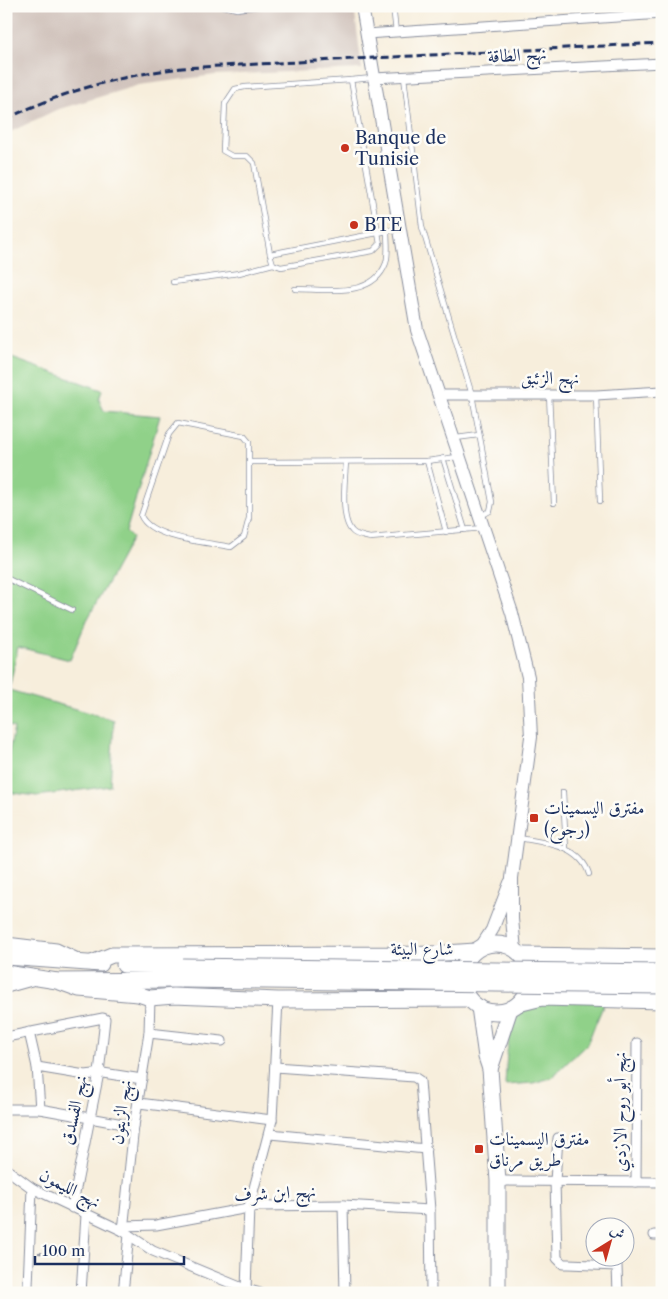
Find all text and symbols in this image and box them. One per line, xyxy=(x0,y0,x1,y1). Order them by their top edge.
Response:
street label: نهج الطاقة xyxy=(487,42,547,73)
place label: Banque de Tunisie xyxy=(355,127,446,170)
marker: Banque de Tunisie xyxy=(339,142,351,154)
place label: BTE xyxy=(364,214,402,236)
marker: BTE xyxy=(348,219,360,231)
street label: نهج الزئبق xyxy=(521,367,579,394)
place label: مفترق اليسمينات (رجوع) xyxy=(544,797,644,844)
marker: مفترق اليسمينات (رجوع) xyxy=(528,812,540,824)
street label: شارع البيئة xyxy=(390,938,454,964)
street label: نهج أبو روح الازدي xyxy=(607,1052,636,1172)
street label: نهج الفسدق xyxy=(56,1073,97,1148)
street label: نهج الزيتون xyxy=(106,1078,141,1147)
place label: مفترق اليسمينات طريق مرناق xyxy=(489,1128,589,1173)
marker: مفترق اليسمينات طريق مرناق xyxy=(473,1143,485,1155)
street label: نهج الليمون xyxy=(33,1163,104,1217)
street label: نهج ابن شرف xyxy=(234,1180,317,1211)
north arrow xyxy=(586,1216,636,1266)
text: ش xyxy=(607,1220,629,1243)
scale bar xyxy=(35,1234,184,1266)
text: 100 m xyxy=(42,1241,85,1260)

